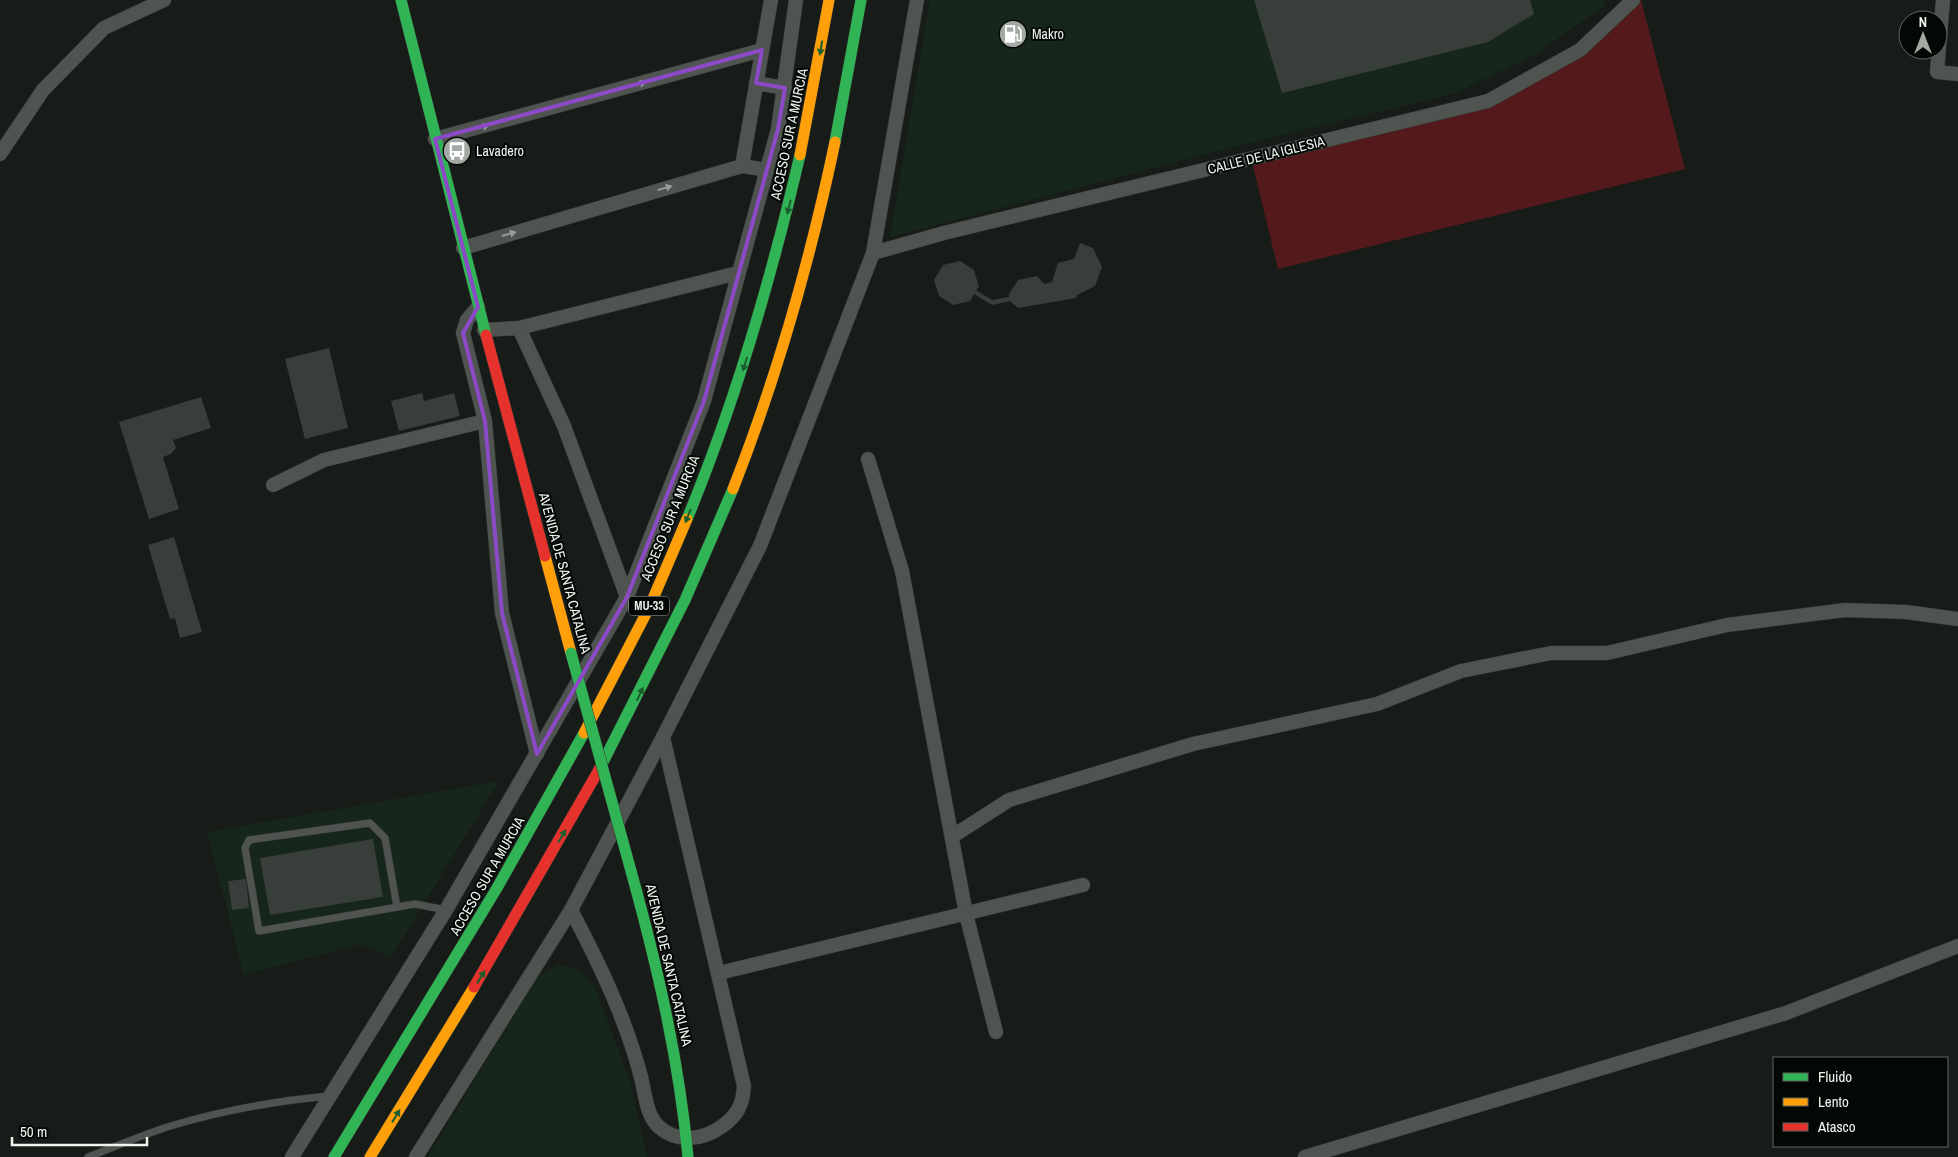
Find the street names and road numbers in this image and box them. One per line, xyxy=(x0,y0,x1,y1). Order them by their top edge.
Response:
street label: ACCESO SUR A MURCIA xyxy=(766,66,812,202)
street label: CALLE DE LA IGLESIA xyxy=(1206,132,1327,178)
street label: ACCESO SUR A MURCIA xyxy=(636,452,704,584)
street label: AVENIDA DE SANTA CATALINA xyxy=(535,490,595,656)
road number: MU-33 xyxy=(629,596,669,616)
street label: ACCESO SUR A MURCIA xyxy=(445,813,528,939)
street label: AVENIDA DE SANTA CATALINA xyxy=(641,881,696,1048)

